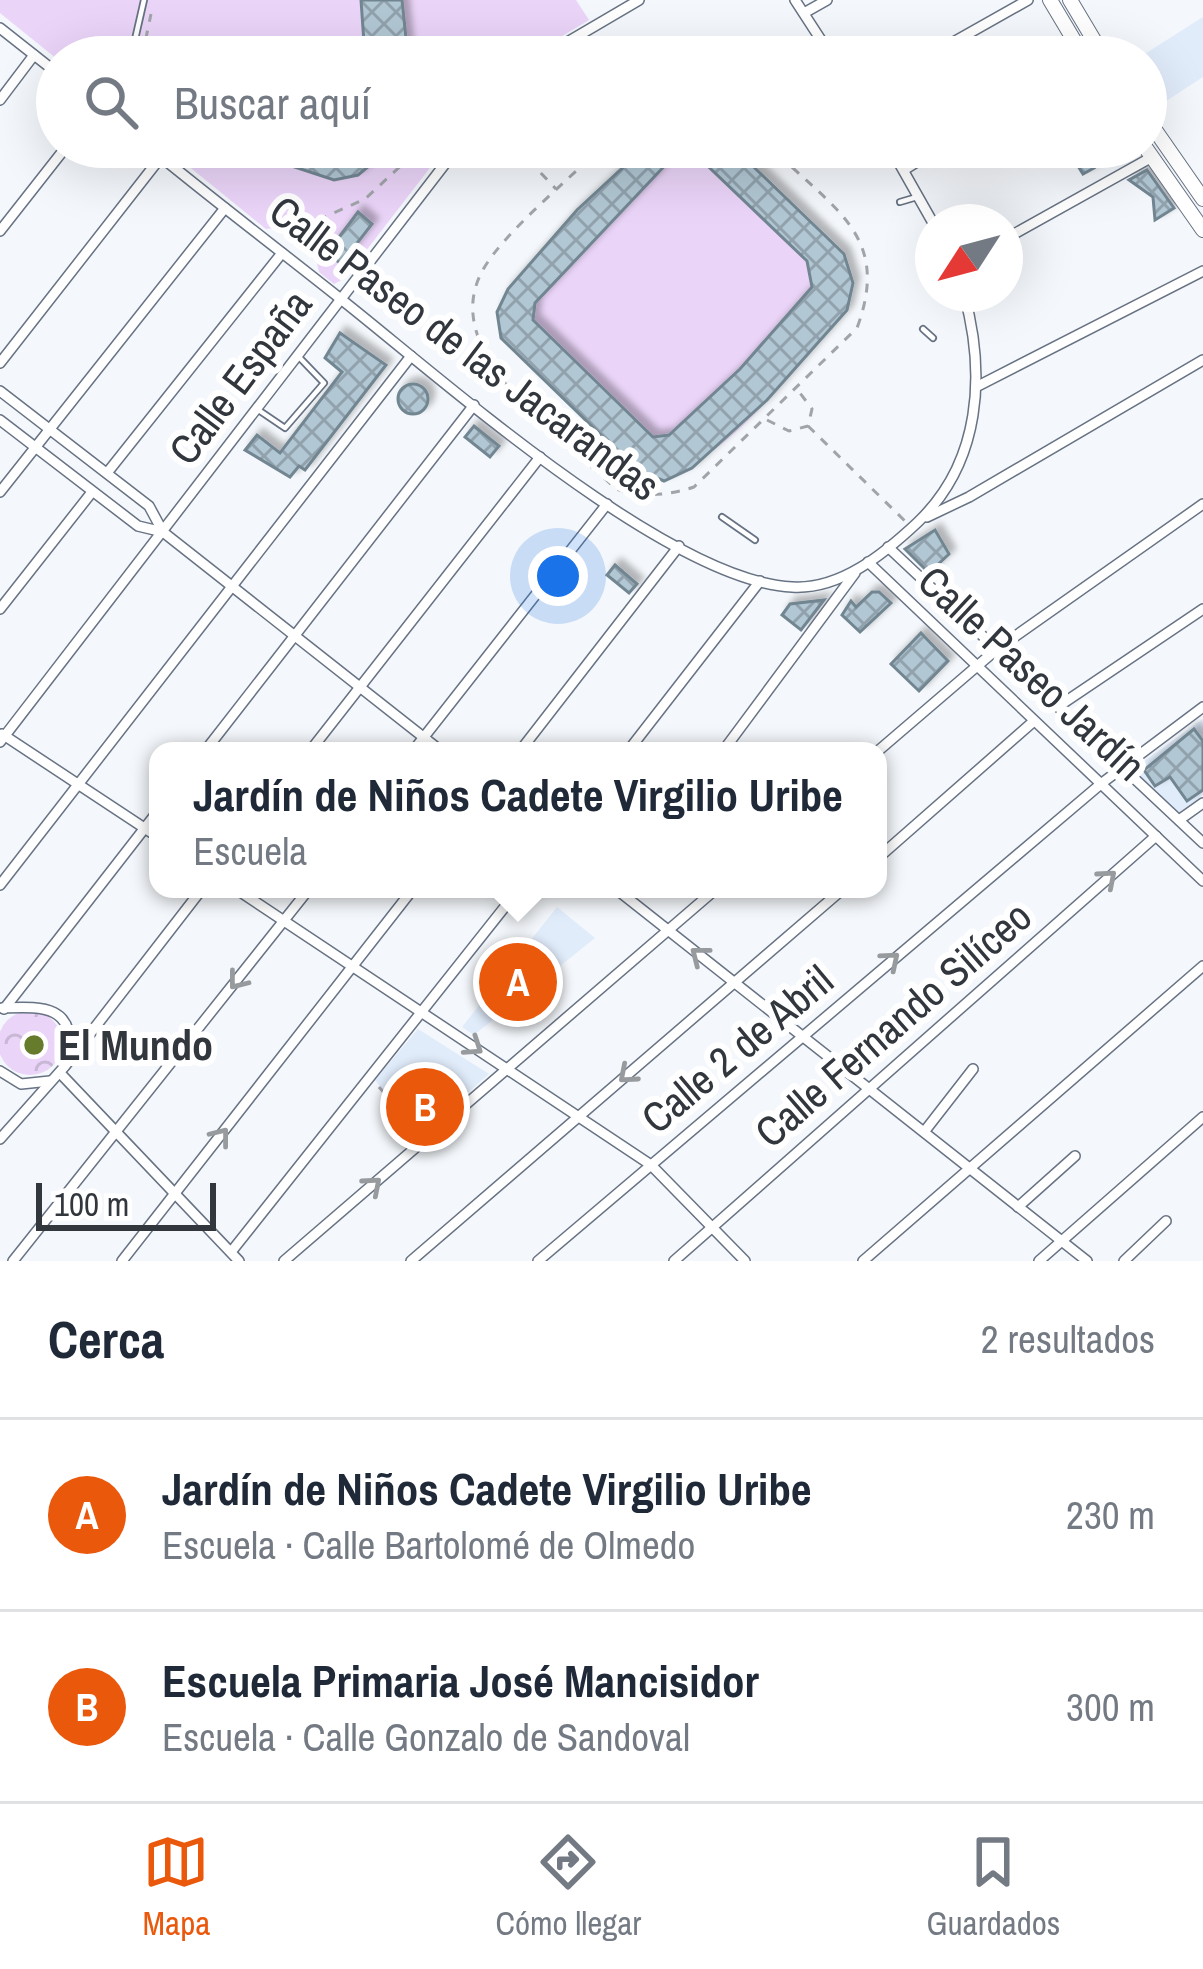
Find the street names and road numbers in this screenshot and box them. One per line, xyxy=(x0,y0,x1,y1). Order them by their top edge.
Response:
street label: Calle Paseo de las Jacarandas xyxy=(259,183,671,513)
street label: Calle España xyxy=(156,278,324,476)
street label: Calle Paseo Jardín xyxy=(906,553,1158,793)
street label: Calle Fernando Silíceo xyxy=(743,888,1043,1160)
street label: Calle 2 de Abril xyxy=(630,952,844,1146)

